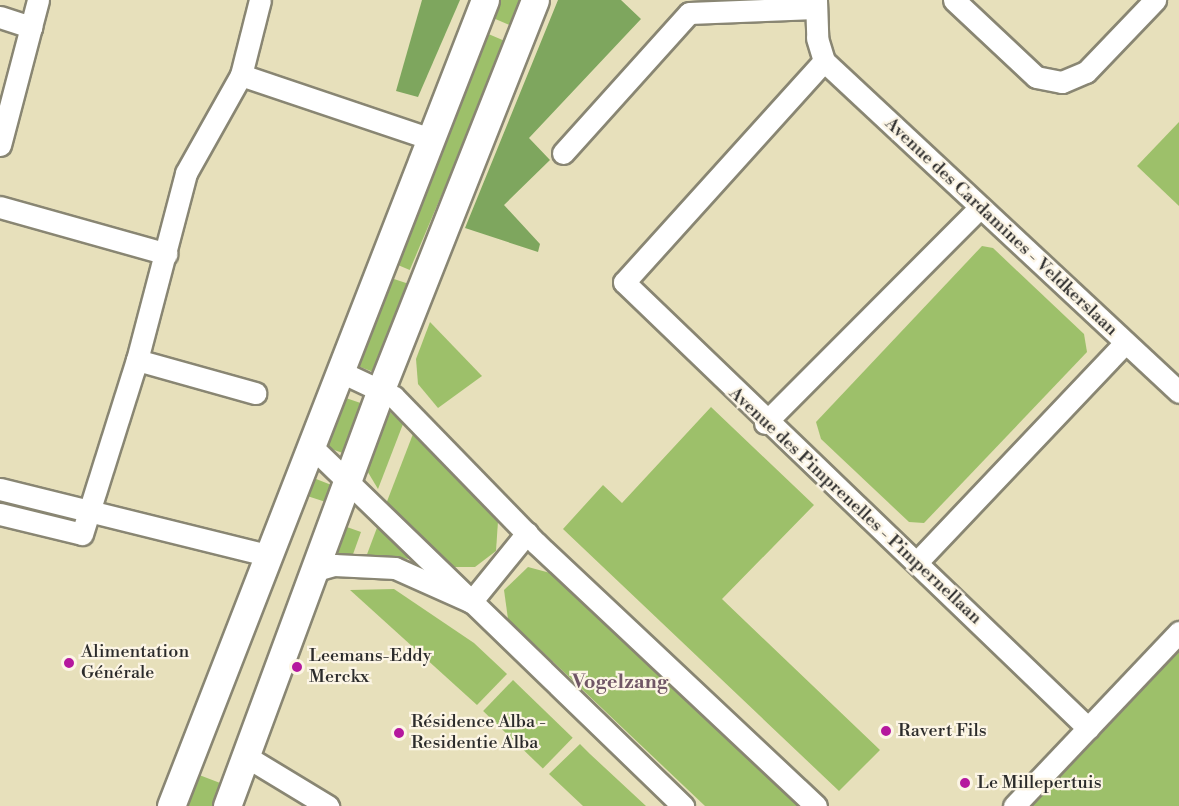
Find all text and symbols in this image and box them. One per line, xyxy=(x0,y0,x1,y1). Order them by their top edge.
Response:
street label: Avenue des Cardamines - Veldkerslaan xyxy=(880,113,1122,341)
street label: Avenue des Pimprenelles - Pimpernellaan xyxy=(724,383,986,629)
place label: Alimentation Générale xyxy=(81,642,189,684)
place label: Leemans-Eddy Merckx xyxy=(309,646,432,688)
marker: Alimentation Générale xyxy=(62,656,76,670)
marker: Leemans-Eddy Merckx xyxy=(290,660,304,674)
district label: Vogelzang xyxy=(572,670,668,694)
place label: Résidence Alba - Residentie Alba xyxy=(411,712,546,754)
place label: Ravert Fils xyxy=(898,720,987,742)
marker: Ravert Fils xyxy=(879,724,893,738)
marker: Résidence Alba - Residentie Alba xyxy=(392,726,406,740)
place label: Le Millepertuis xyxy=(977,772,1102,794)
marker: Le Millepertuis xyxy=(958,776,972,790)

